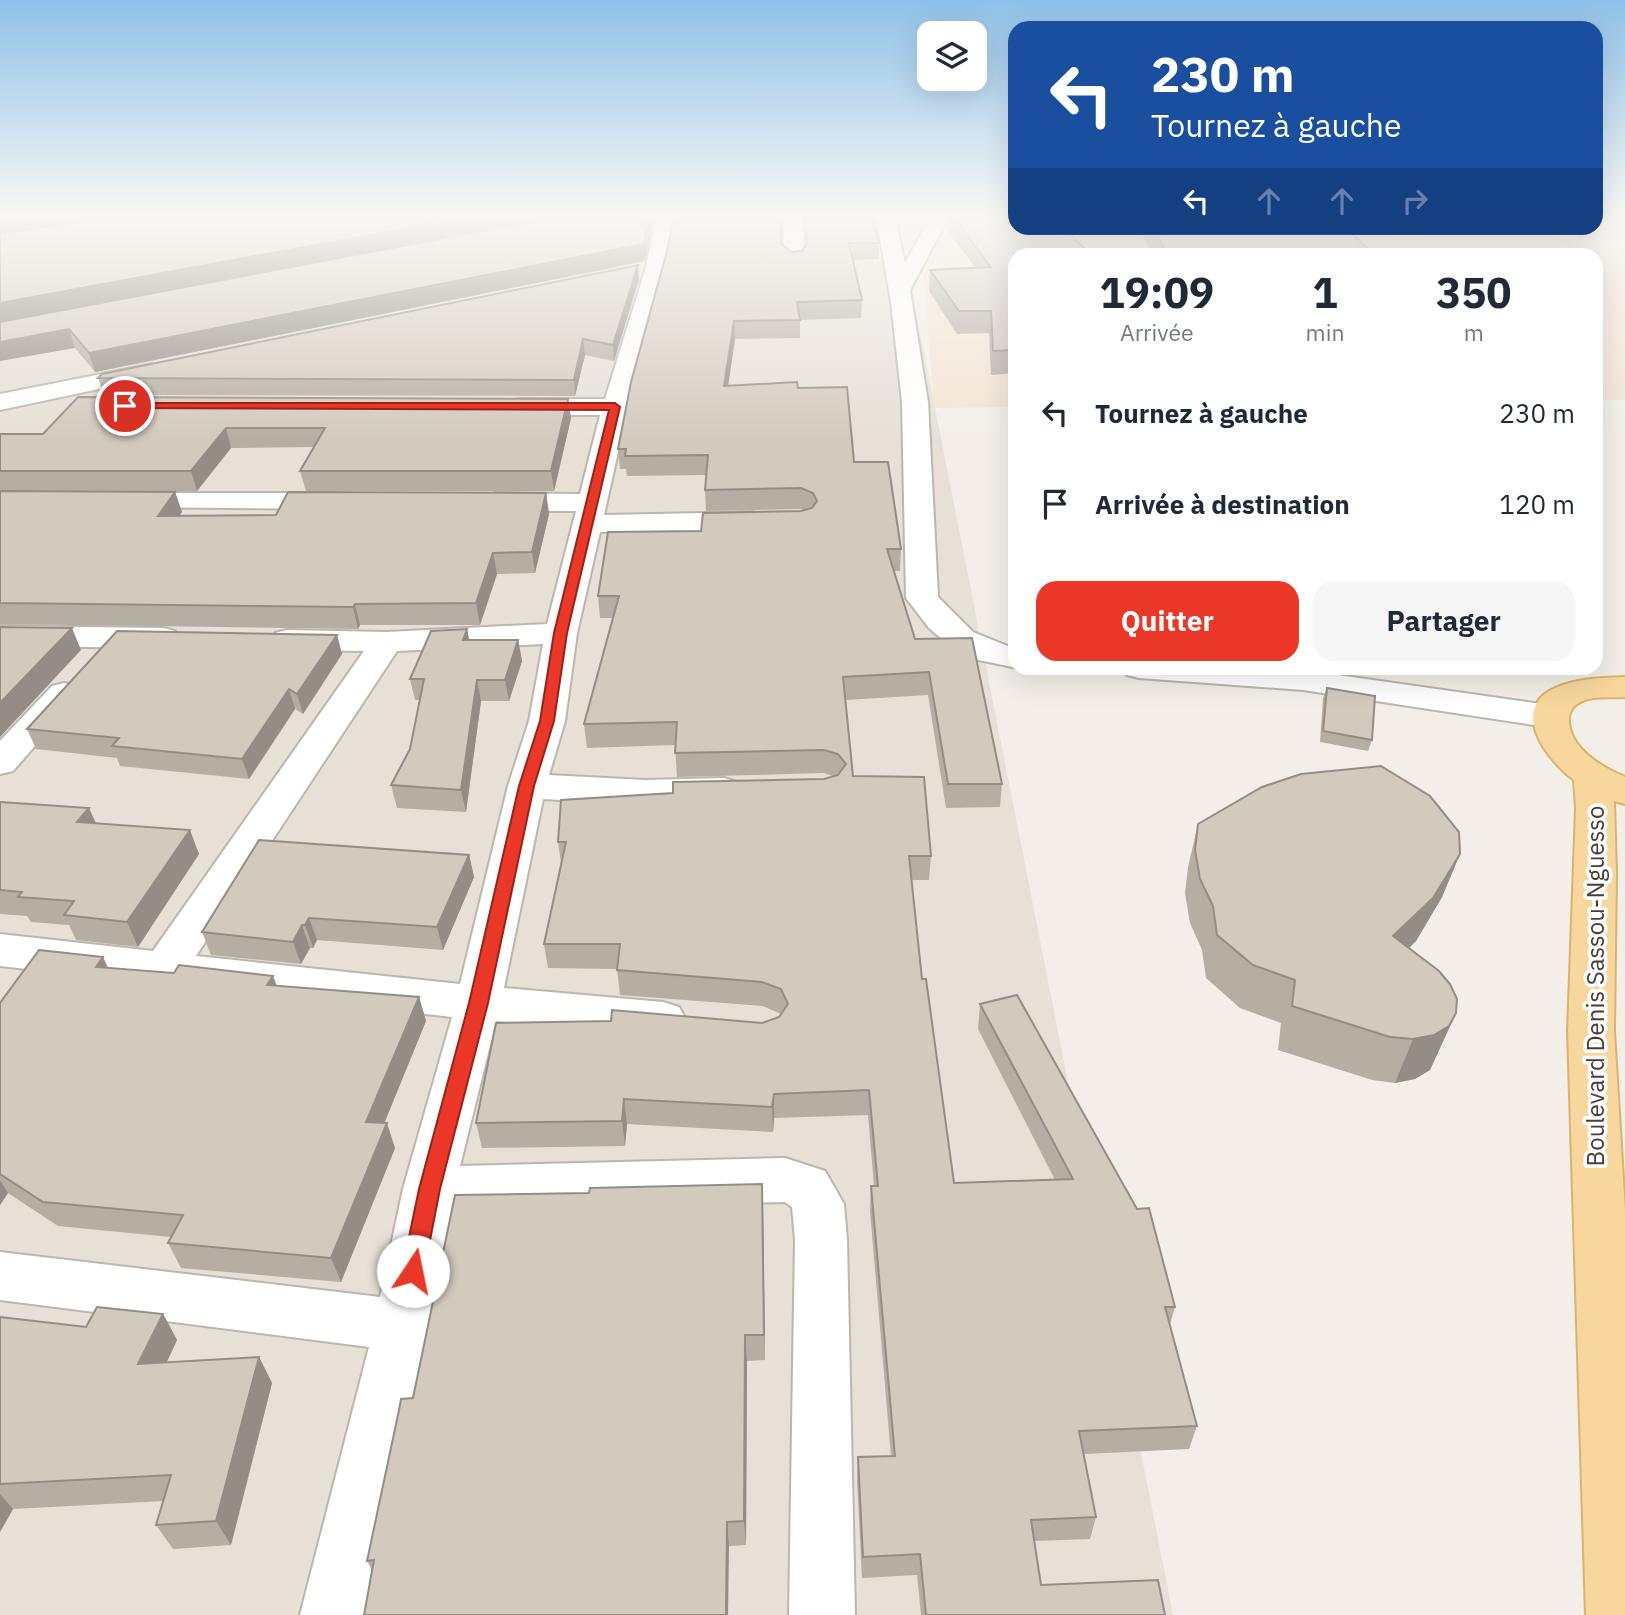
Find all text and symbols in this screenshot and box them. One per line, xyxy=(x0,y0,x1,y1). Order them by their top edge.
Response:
map controls xyxy=(917,21,987,91)
button: layers xyxy=(917,21,987,91)
text: 230 m xyxy=(1151,42,1295,105)
icon: left xyxy=(1036,49,1127,140)
text: Tournez à gauche xyxy=(1151,104,1402,146)
icon: left xyxy=(1177,182,1215,220)
icon: ahead xyxy=(1250,182,1288,220)
icon: ahead xyxy=(1323,182,1361,220)
icon: right xyxy=(1396,182,1434,220)
text: 19:09 xyxy=(1099,265,1214,320)
text: 1 xyxy=(1312,265,1338,320)
text: 350 xyxy=(1436,265,1512,320)
text: Arrivée xyxy=(1120,317,1194,347)
text: min xyxy=(1306,317,1344,347)
text: m xyxy=(1464,317,1484,347)
pin xyxy=(95,376,155,436)
icon: arrive xyxy=(106,387,144,425)
icon: left xyxy=(1036,394,1074,432)
text: Tournez à gauche xyxy=(1095,396,1308,430)
text: 230 m xyxy=(1499,396,1575,430)
icon: arrive xyxy=(1036,485,1074,523)
text: Arrivée à destination xyxy=(1095,487,1350,521)
text: 120 m xyxy=(1499,487,1575,521)
button: Quitter xyxy=(1036,581,1299,661)
button: Partager xyxy=(1313,581,1575,661)
street label: Boulevard Denis Sassou-Nguesso xyxy=(1579,806,1611,1166)
position arrow xyxy=(376,1234,450,1308)

